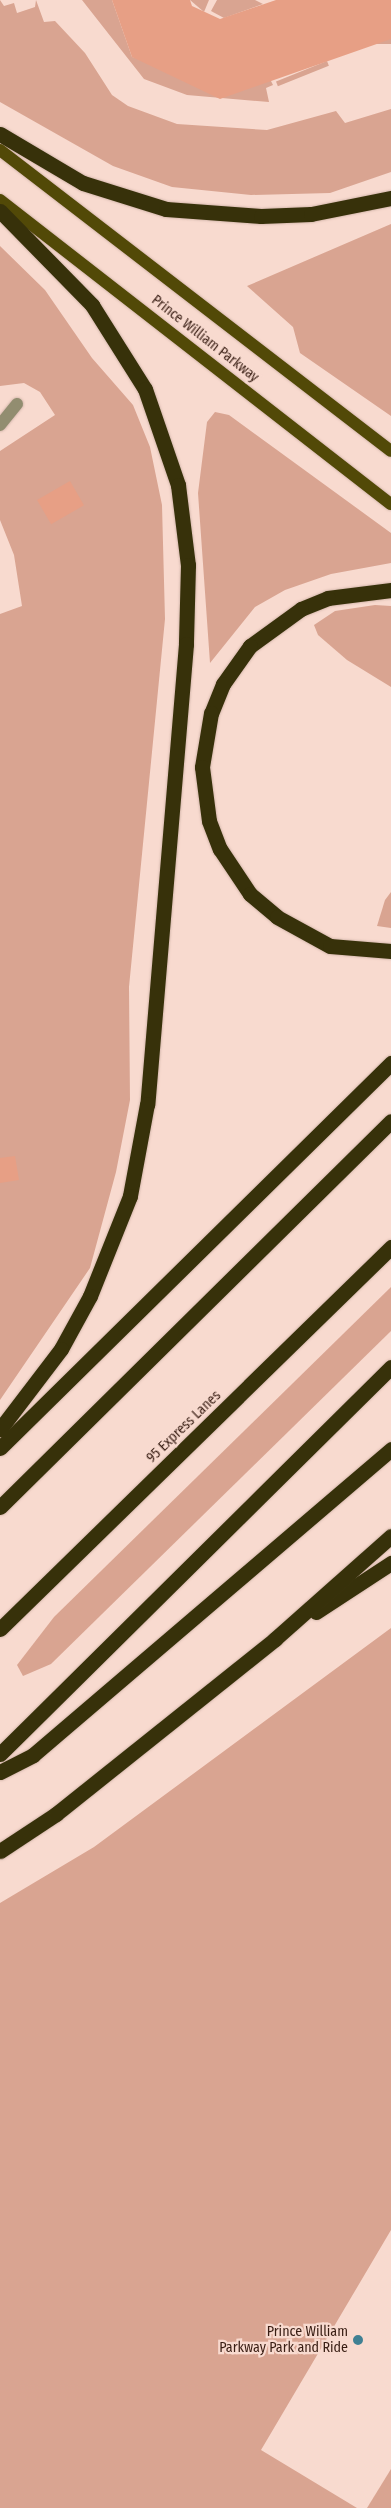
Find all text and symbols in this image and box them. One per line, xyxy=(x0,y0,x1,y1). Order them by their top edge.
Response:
street label: Prince William Parkway xyxy=(148,292,262,386)
street label: 95 Express Lanes xyxy=(143,1387,225,1467)
place label: Prince William Parkway Park and Ride xyxy=(219,2324,348,2356)
marker: Prince William Parkway Park and Ride xyxy=(352,2334,364,2346)

